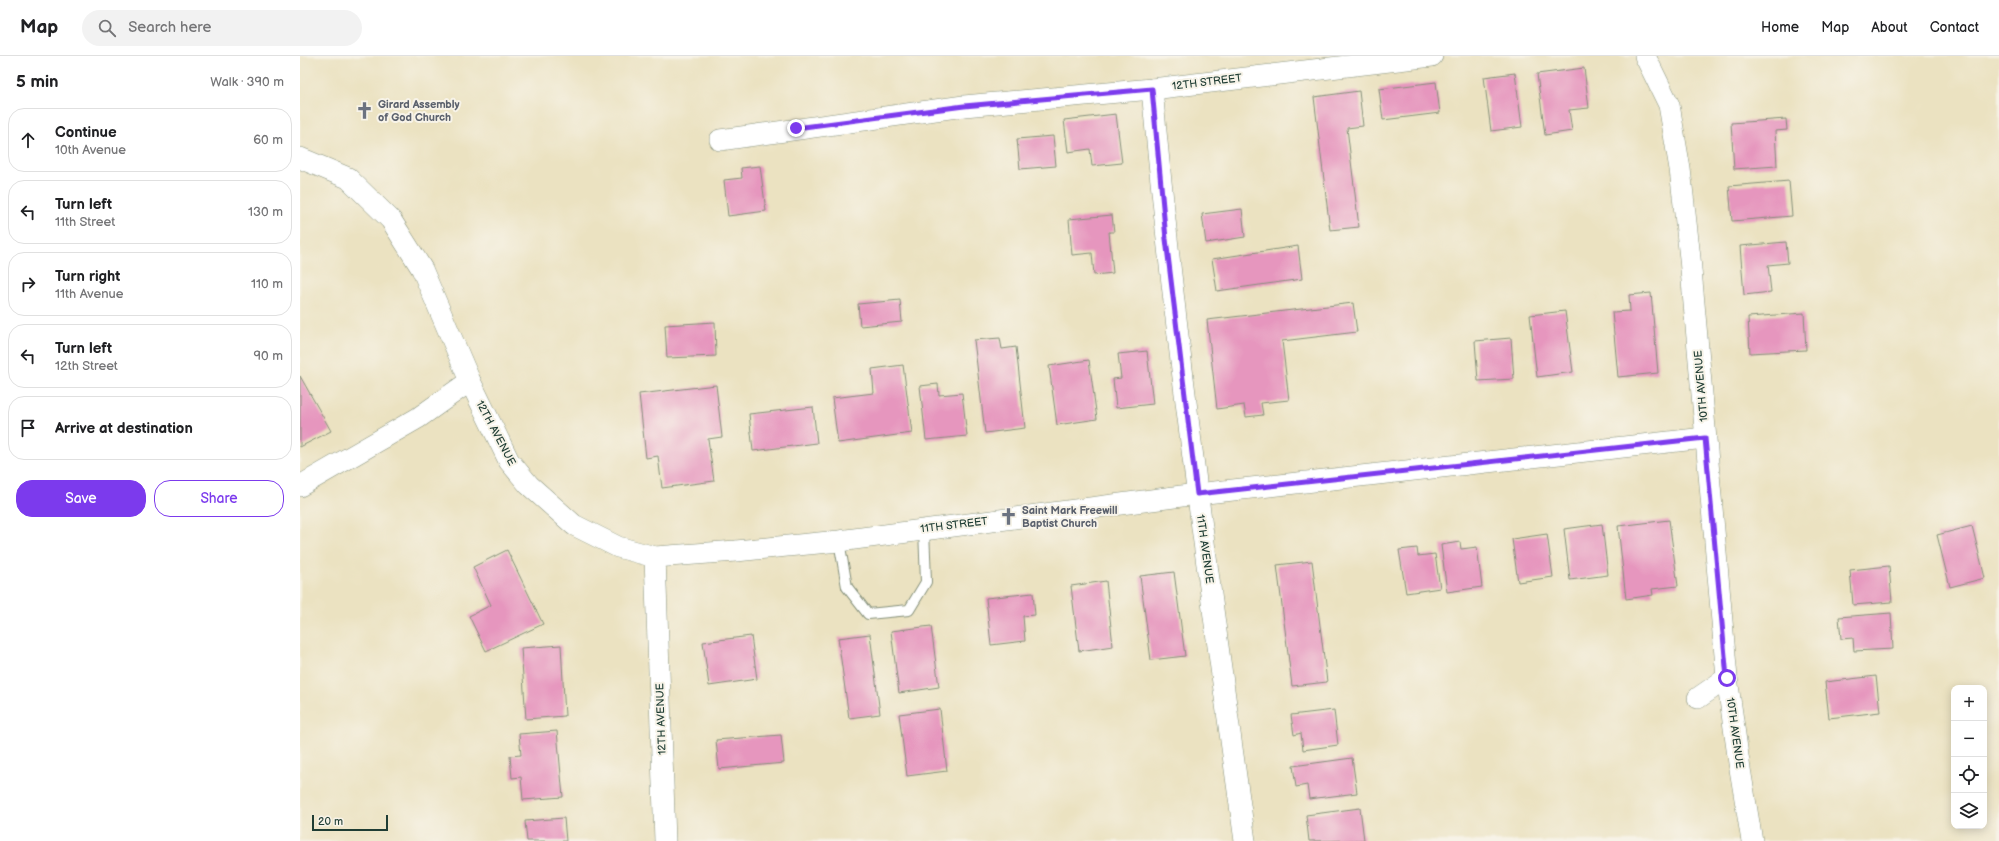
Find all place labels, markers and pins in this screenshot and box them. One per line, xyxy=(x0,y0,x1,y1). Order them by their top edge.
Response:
place label: Girard Assembly of God Church xyxy=(378,98,460,124)
church icon: Girard Assembly of God Church xyxy=(355,100,375,120)
place label: Saint Mark Freewill Baptist Church xyxy=(1022,504,1118,530)
church icon: Saint Mark Freewill Baptist Church xyxy=(999,506,1019,526)

